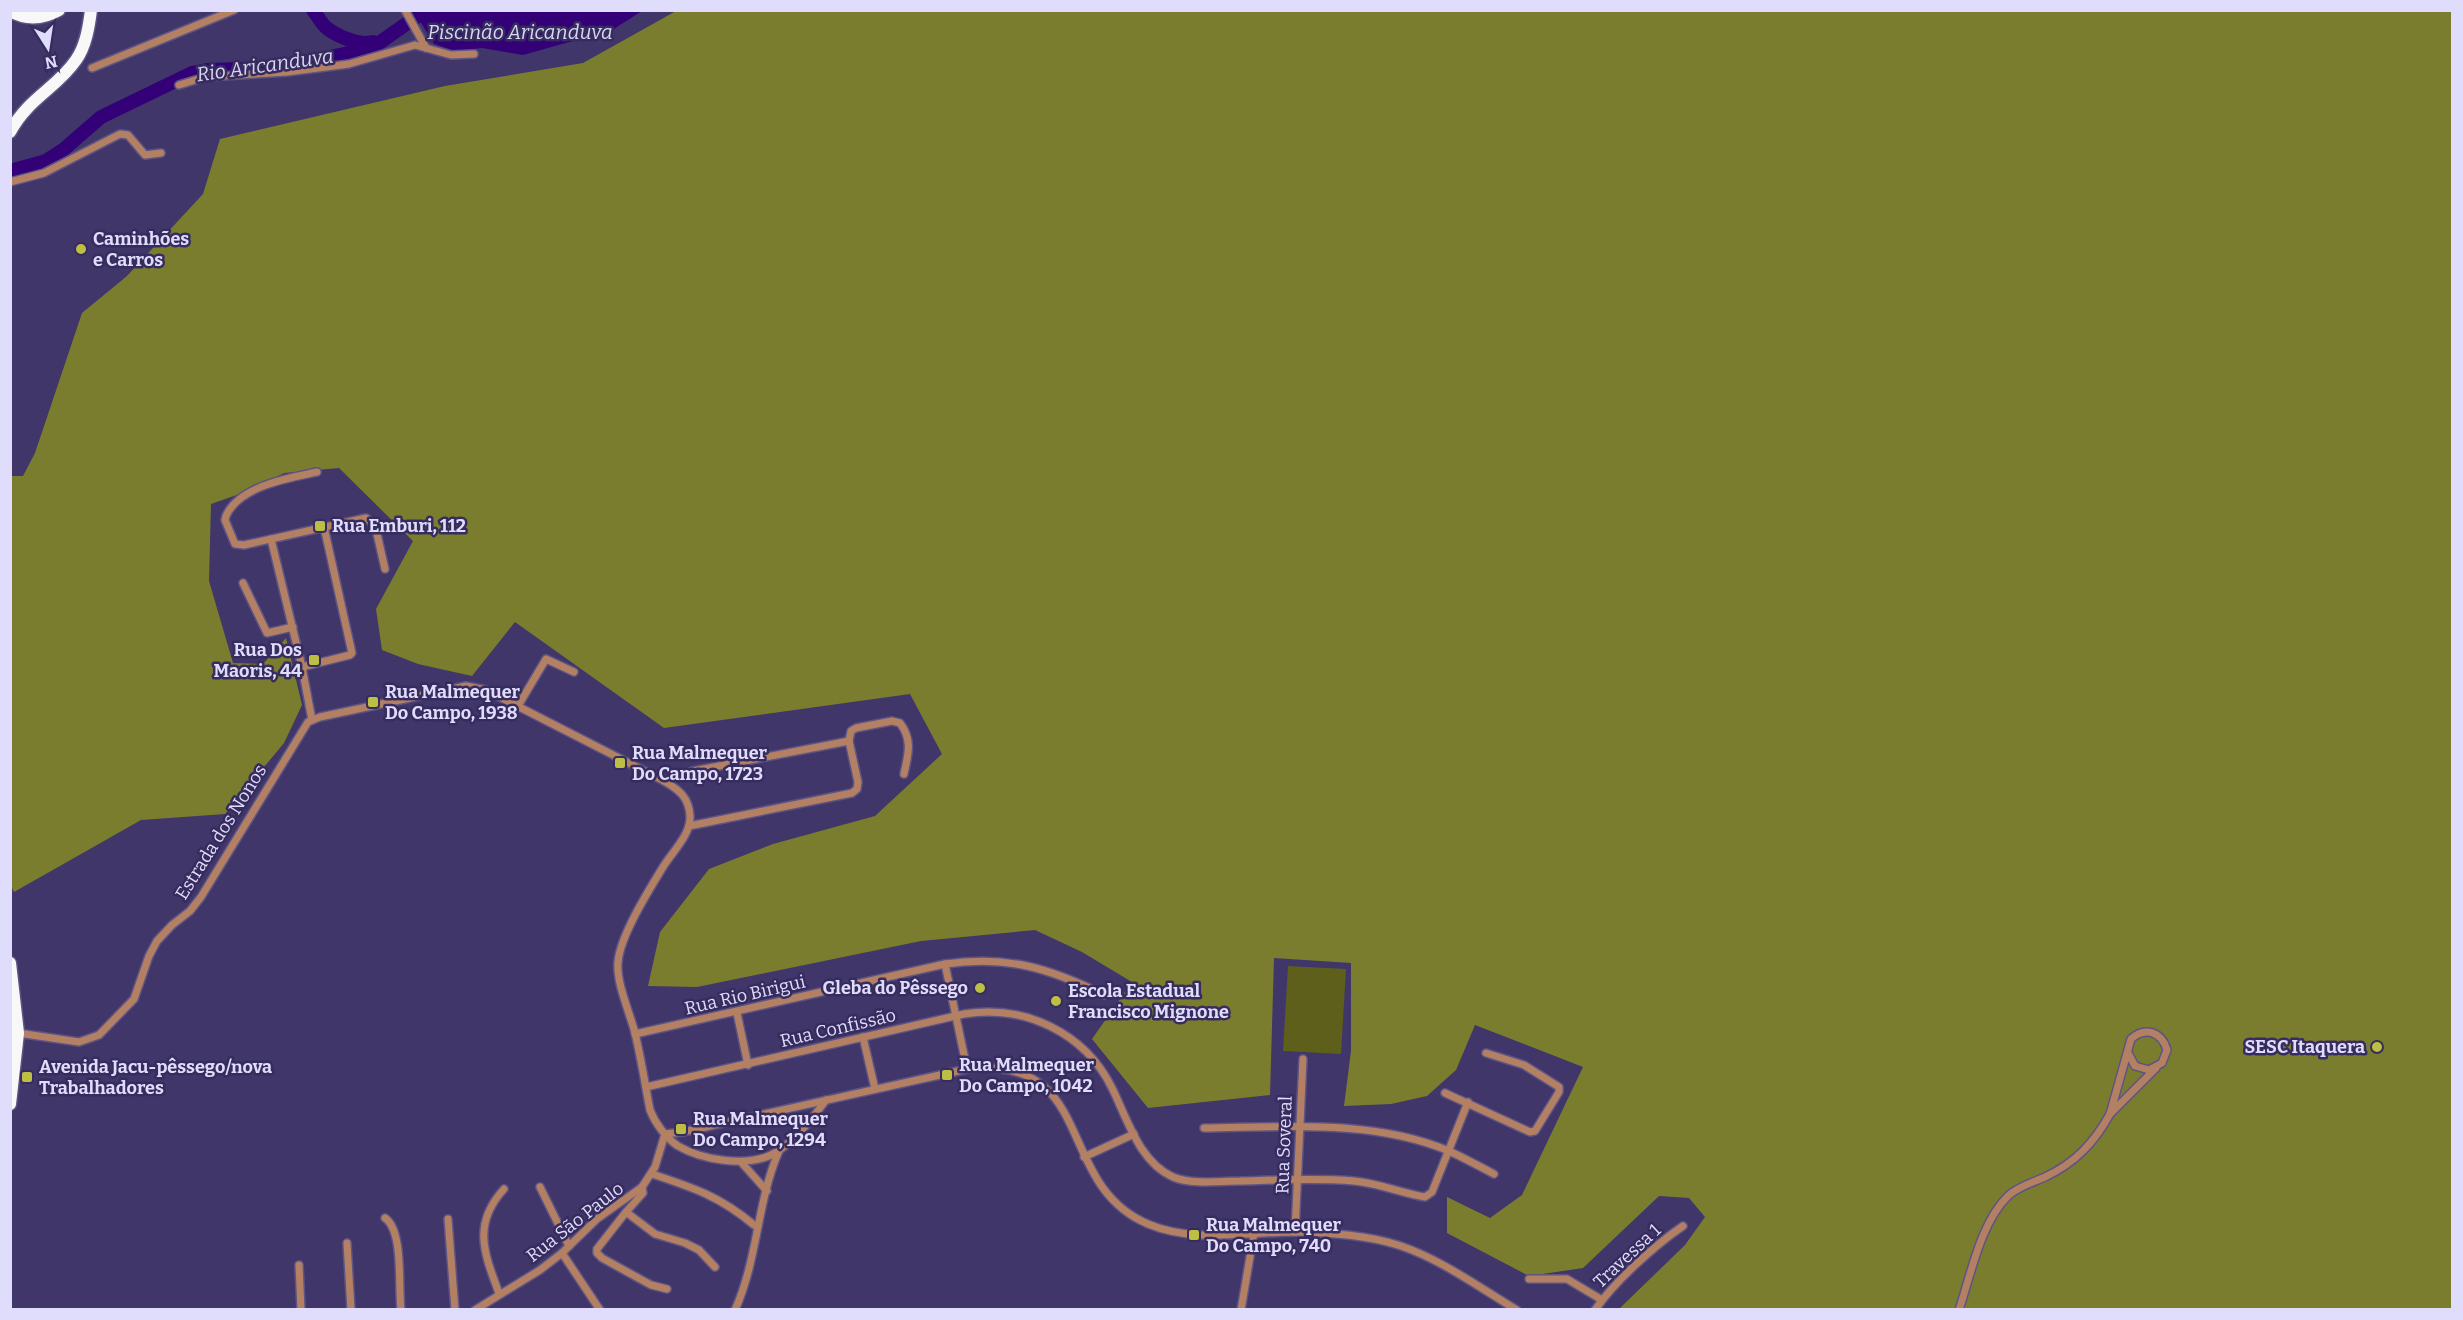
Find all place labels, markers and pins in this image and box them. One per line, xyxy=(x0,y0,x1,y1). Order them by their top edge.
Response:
place label: Caminhões e Carros xyxy=(93,228,189,271)
marker: Caminhões e Carros xyxy=(74,242,88,256)
place label: Rua Emburi, 112 xyxy=(332,515,466,537)
marker: Rua Emburi, 112 xyxy=(313,519,327,533)
place label: Rua Dos Maoris, 44 xyxy=(214,639,302,682)
marker: Rua Dos Maoris, 44 xyxy=(307,653,321,667)
place label: Rua Malmequer Do Campo, 1938 xyxy=(385,681,521,724)
marker: Rua Malmequer Do Campo, 1938 xyxy=(366,695,380,709)
place label: Rua Malmequer Do Campo, 1723 xyxy=(632,742,768,785)
marker: Rua Malmequer Do Campo, 1723 xyxy=(613,756,627,770)
place label: Gleba do Pêssego xyxy=(823,977,968,999)
place label: Escola Estadual Francisco Mignone xyxy=(1068,980,1229,1023)
marker: Gleba do Pêssego xyxy=(973,981,987,995)
marker: Escola Estadual Francisco Mignone xyxy=(1049,994,1063,1008)
place label: SESC Itaquera xyxy=(2245,1036,2365,1058)
marker: SESC Itaquera xyxy=(2370,1040,2384,1054)
place label: Rua Malmequer Do Campo, 1042 xyxy=(959,1054,1095,1097)
place label: Avenida Jacu-pêssego/nova Trabalhadores xyxy=(39,1056,272,1099)
marker: Rua Malmequer Do Campo, 1042 xyxy=(940,1068,954,1082)
marker: Avenida Jacu-pêssego/nova Trabalhadores xyxy=(20,1070,34,1084)
place label: Rua Malmequer Do Campo, 1294 xyxy=(693,1108,829,1151)
marker: Rua Malmequer Do Campo, 1294 xyxy=(674,1122,688,1136)
place label: Rua Malmequer Do Campo, 740 xyxy=(1206,1214,1342,1257)
marker: Rua Malmequer Do Campo, 740 xyxy=(1187,1228,1201,1242)

